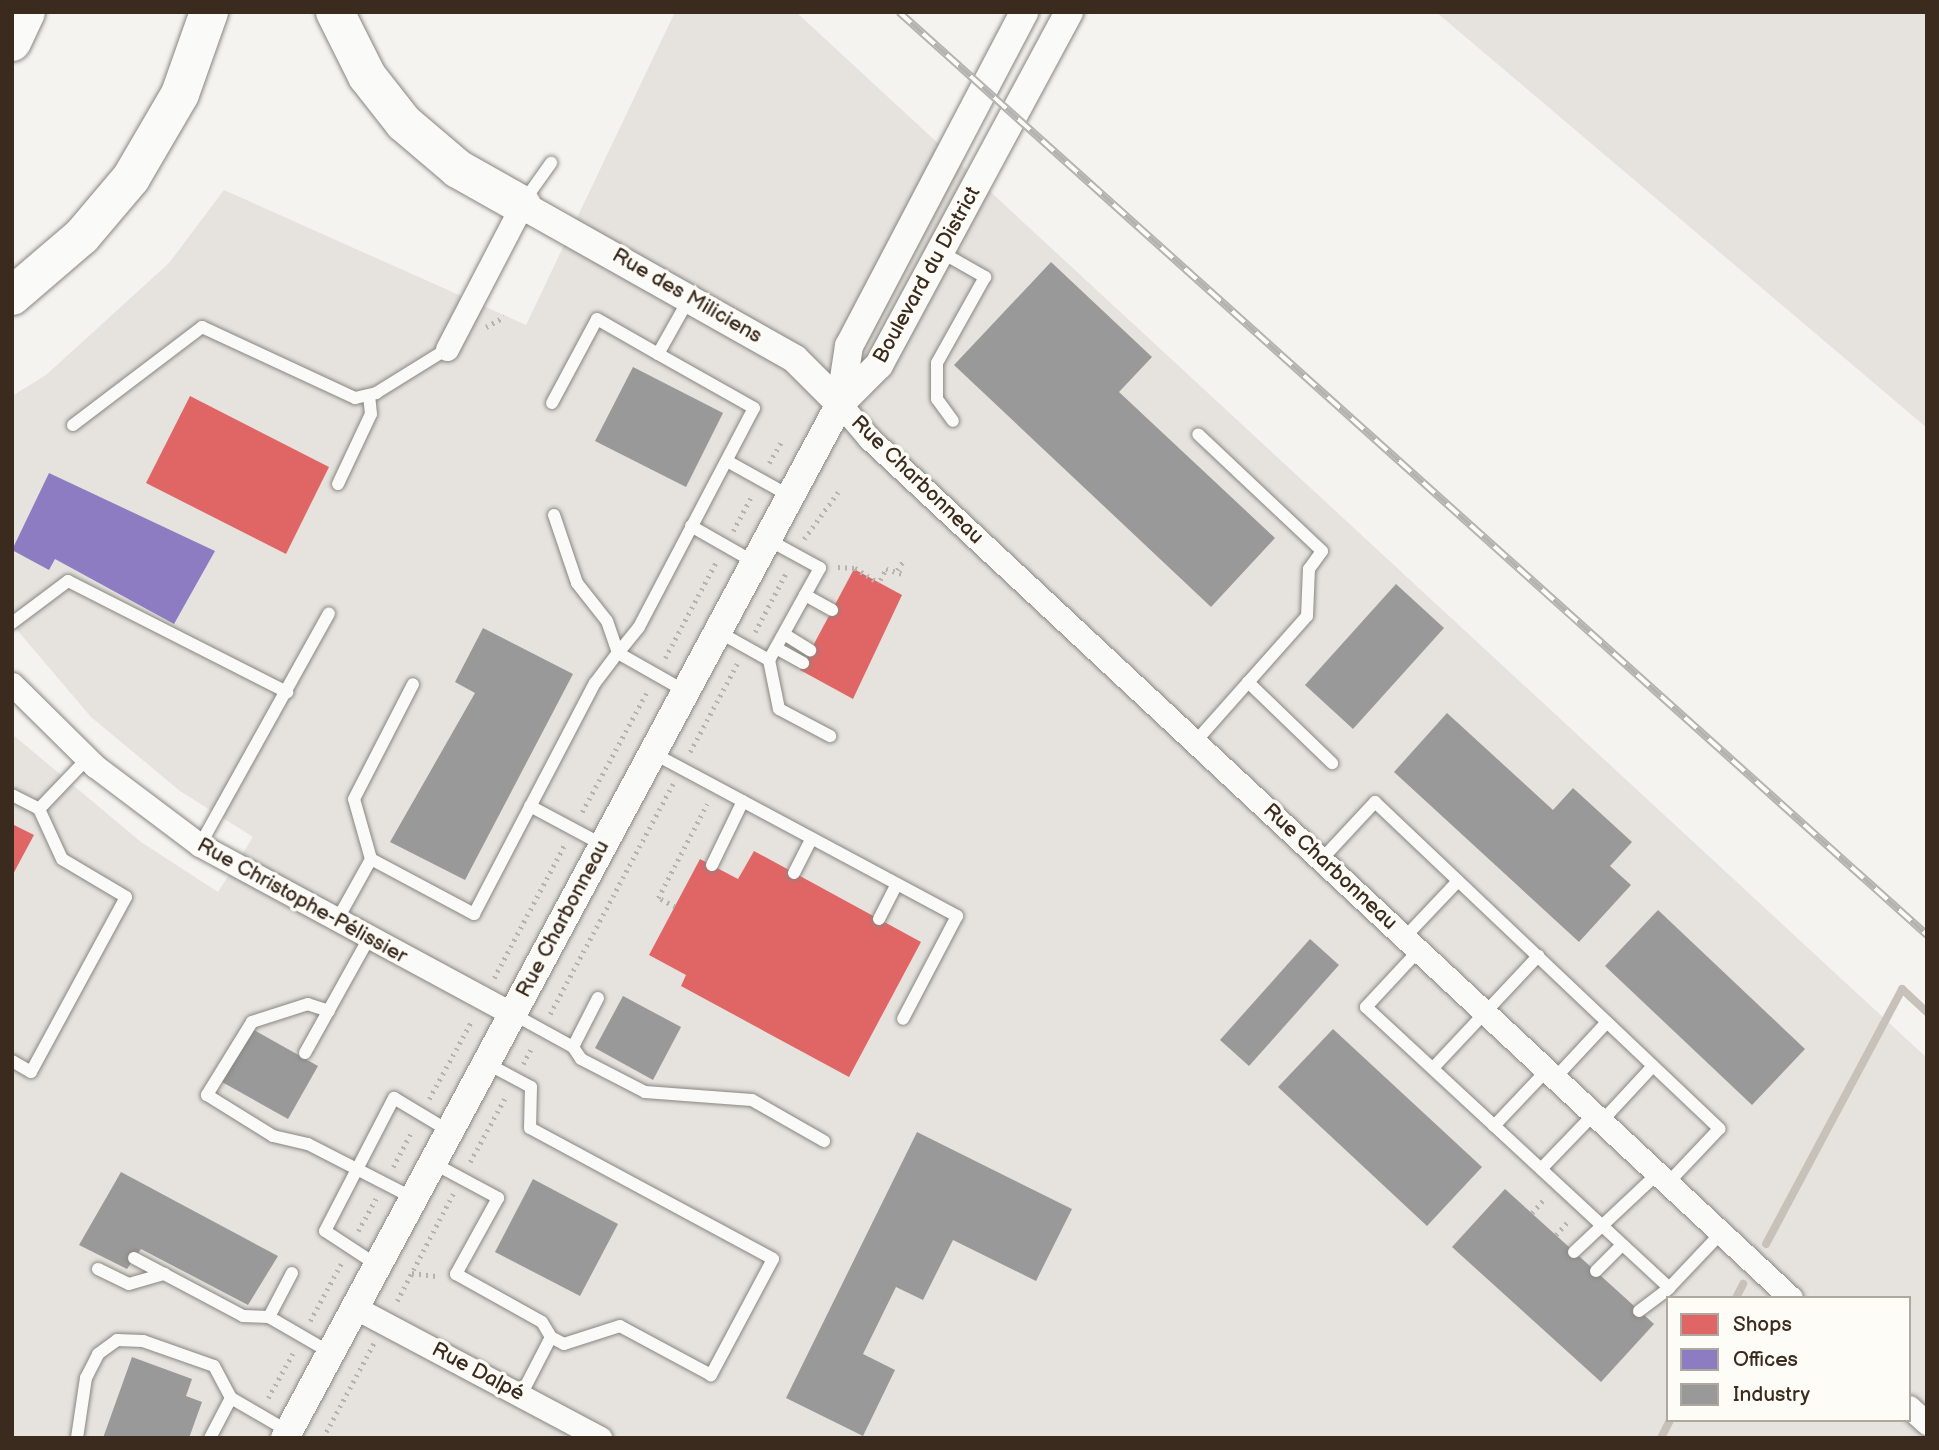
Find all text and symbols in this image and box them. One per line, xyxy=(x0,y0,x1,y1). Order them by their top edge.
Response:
street label: Boulevard du District xyxy=(868,182,986,368)
street label: Rue des Miliciens xyxy=(608,243,766,349)
street label: Rue Charbonneau xyxy=(846,410,988,550)
street label: Rue Charbonneau xyxy=(1258,798,1402,936)
street label: Rue Christophe-Pélissier xyxy=(193,833,411,969)
street label: Rue Charbonneau xyxy=(511,836,615,1002)
legend xyxy=(1666,1296,1911,1422)
text: Shops xyxy=(1733,1312,1792,1337)
street label: Rue Dalpé xyxy=(427,1337,529,1407)
text: Offices xyxy=(1733,1347,1798,1372)
text: Industry xyxy=(1733,1382,1810,1407)

